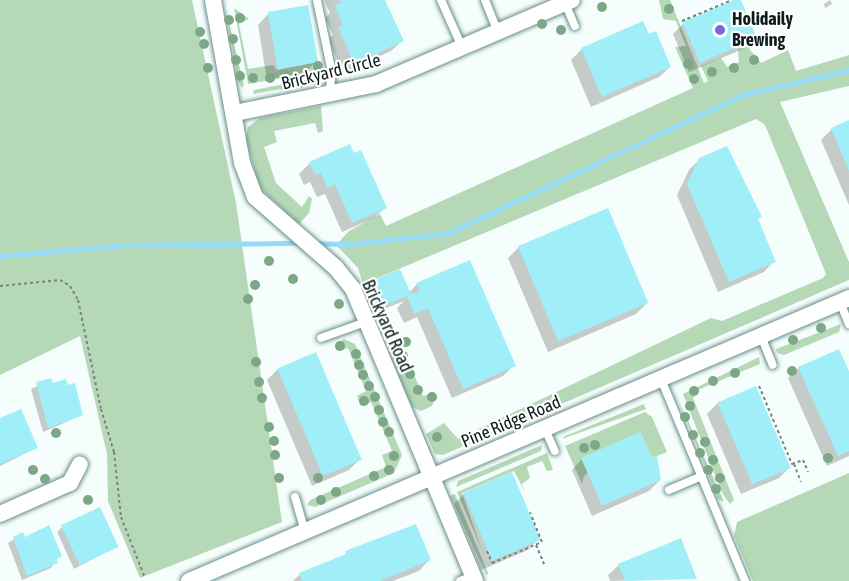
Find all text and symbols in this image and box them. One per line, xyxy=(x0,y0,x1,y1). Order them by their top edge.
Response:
place label: Holidaily Brewing xyxy=(732,9,793,52)
marker: Holidaily Brewing xyxy=(713,23,727,37)
street label: Brickyard Circle xyxy=(279,49,383,95)
street label: Brickyard Road xyxy=(357,276,417,376)
street label: Pine Ridge Road xyxy=(458,391,564,453)

